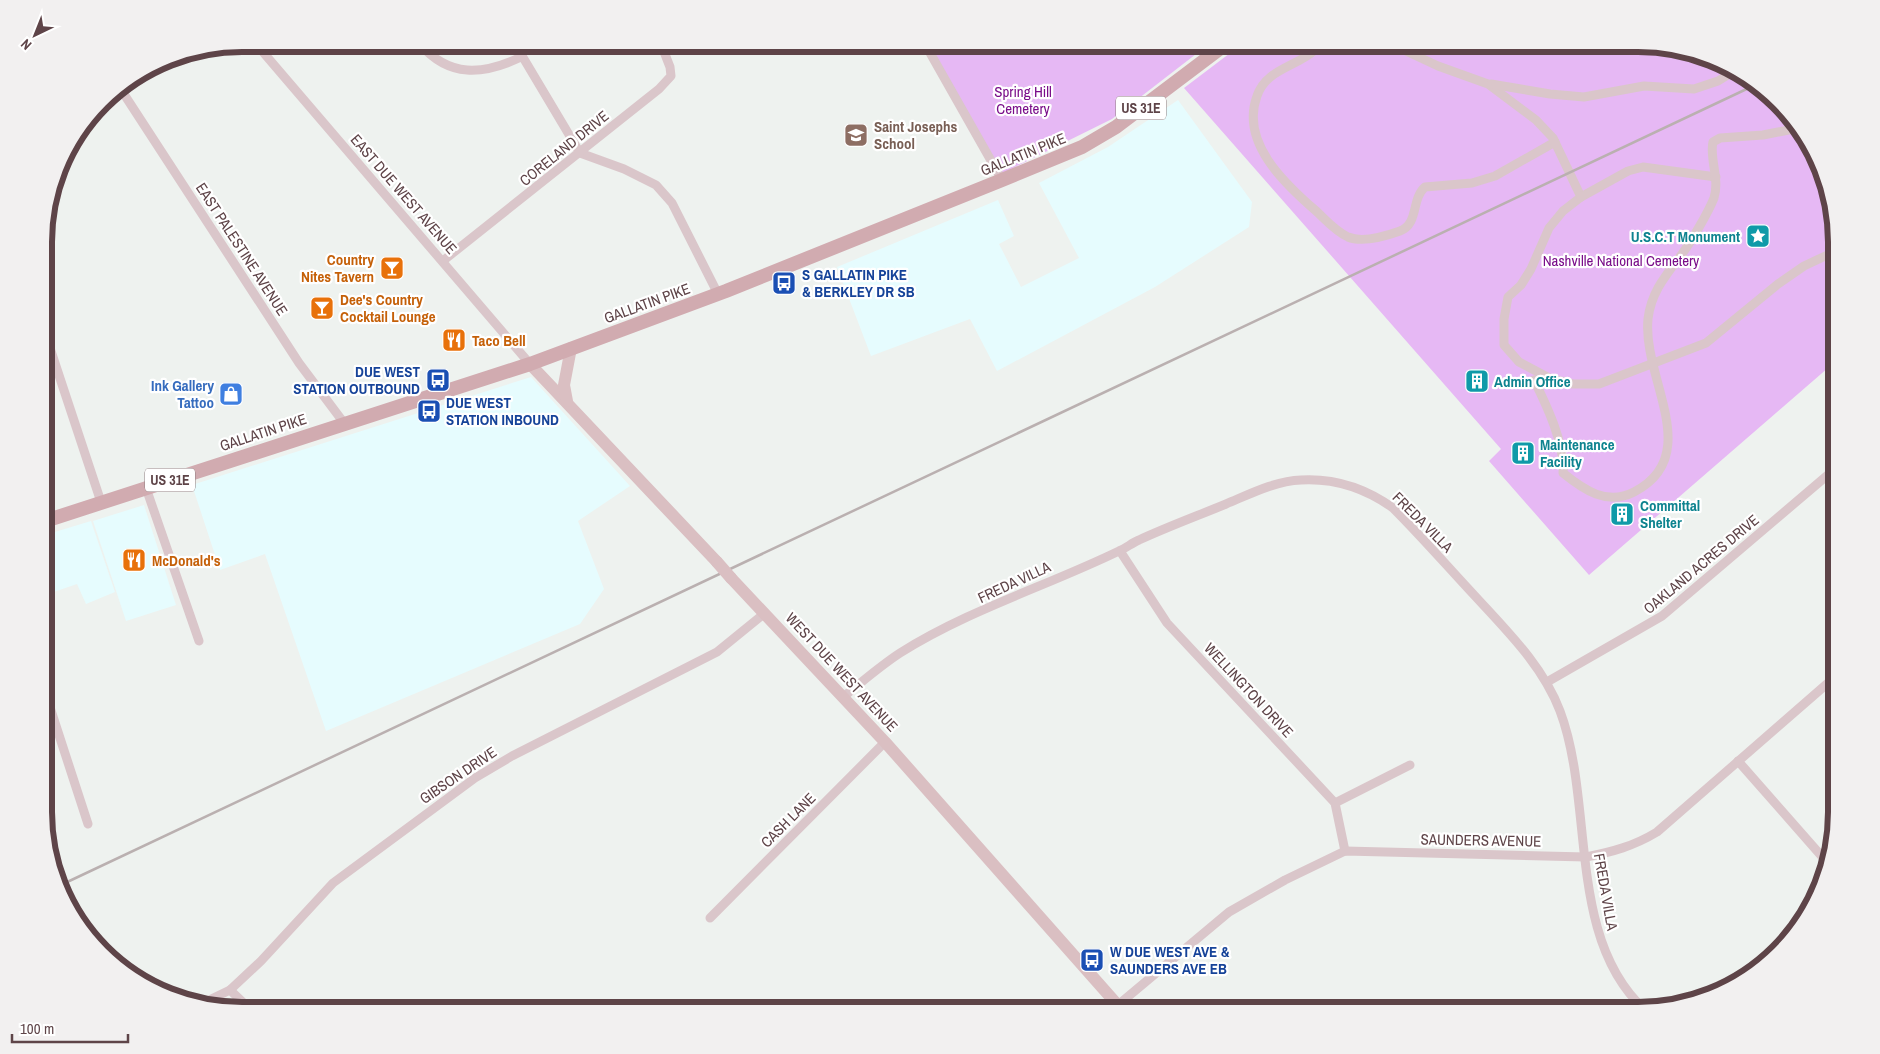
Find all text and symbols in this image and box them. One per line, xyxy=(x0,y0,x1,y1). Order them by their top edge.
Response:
north arrow xyxy=(10,10,60,60)
text: N xyxy=(17,35,35,54)
park label: Spring Hill Cemetery xyxy=(994,81,1052,119)
road number: US 31E xyxy=(1116,96,1166,120)
street label: CORELAND DRIVE xyxy=(515,105,613,191)
place label: Saint Josephs School xyxy=(874,116,958,154)
school or university icon: Saint Josephs School xyxy=(843,122,869,148)
street label: GALLATIN PIKE xyxy=(977,127,1069,181)
street label: EAST DUE WEST AVENUE xyxy=(346,130,462,258)
street label: EAST PALESTINE AVENUE xyxy=(191,178,293,320)
place icon: U.S.C.T Monument xyxy=(1745,223,1771,249)
place label: U.S.C.T Monument xyxy=(1631,226,1740,247)
place label: Country Nites Tavern xyxy=(301,249,374,287)
park label: Nashville National Cemetery xyxy=(1543,250,1700,271)
bar icon: Country Nites Tavern xyxy=(379,255,405,281)
place label: S GALLATIN PIKE & BERKLEY DR SB xyxy=(802,264,915,302)
bus stop icon: S GALLATIN PIKE & BERKLEY DR SB xyxy=(771,270,797,296)
street label: GALLATIN PIKE xyxy=(601,278,693,328)
place label: Dee's Country Cocktail Lounge xyxy=(340,289,436,327)
bar icon: Dee's Country Cocktail Lounge xyxy=(309,295,335,321)
restaurant icon: Taco Bell xyxy=(441,327,467,353)
place label: Taco Bell xyxy=(472,330,526,351)
place label: DUE WEST STATION OUTBOUND xyxy=(293,361,420,399)
bus stop icon: DUE WEST STATION OUTBOUND xyxy=(425,367,451,393)
building icon: Admin Office xyxy=(1464,368,1490,394)
place label: Admin Office xyxy=(1494,371,1571,392)
place label: Ink Gallery Tattoo xyxy=(151,375,214,413)
shop icon: Ink Gallery Tattoo xyxy=(218,381,244,407)
place label: DUE WEST STATION INBOUND xyxy=(446,392,559,430)
bus stop icon: DUE WEST STATION INBOUND xyxy=(416,398,442,424)
street label: GALLATIN PIKE xyxy=(217,408,309,456)
place label: Maintenance Facility xyxy=(1540,434,1615,472)
building icon: Maintenance Facility xyxy=(1510,440,1536,466)
road number: US 31E xyxy=(145,468,195,492)
street label: FREDA VILLA xyxy=(1388,487,1459,558)
place label: Committal Shelter xyxy=(1640,495,1700,533)
building icon: Committal Shelter xyxy=(1609,501,1635,527)
street label: OAKLAND ACRES DRIVE xyxy=(1639,509,1763,619)
restaurant icon: McDonald's xyxy=(121,547,147,573)
place label: McDonald's xyxy=(152,550,221,571)
street label: FREDA VILLA xyxy=(974,556,1054,608)
street label: WEST DUE WEST AVENUE xyxy=(781,608,903,736)
street label: WELLINGTON DRIVE xyxy=(1200,638,1298,742)
street label: GIBSON DRIVE xyxy=(415,741,501,809)
street label: CASH LANE xyxy=(756,788,820,852)
street label: SAUNDERS AVENUE xyxy=(1420,828,1542,852)
street label: FREDA VILLA xyxy=(1589,852,1623,933)
place label: W DUE WEST AVE & SAUNDERS AVE EB xyxy=(1110,941,1230,979)
bus stop icon: W DUE WEST AVE & SAUNDERS AVE EB xyxy=(1079,947,1105,973)
scale bar xyxy=(12,1012,129,1044)
text: 100 m xyxy=(20,1018,54,1039)

